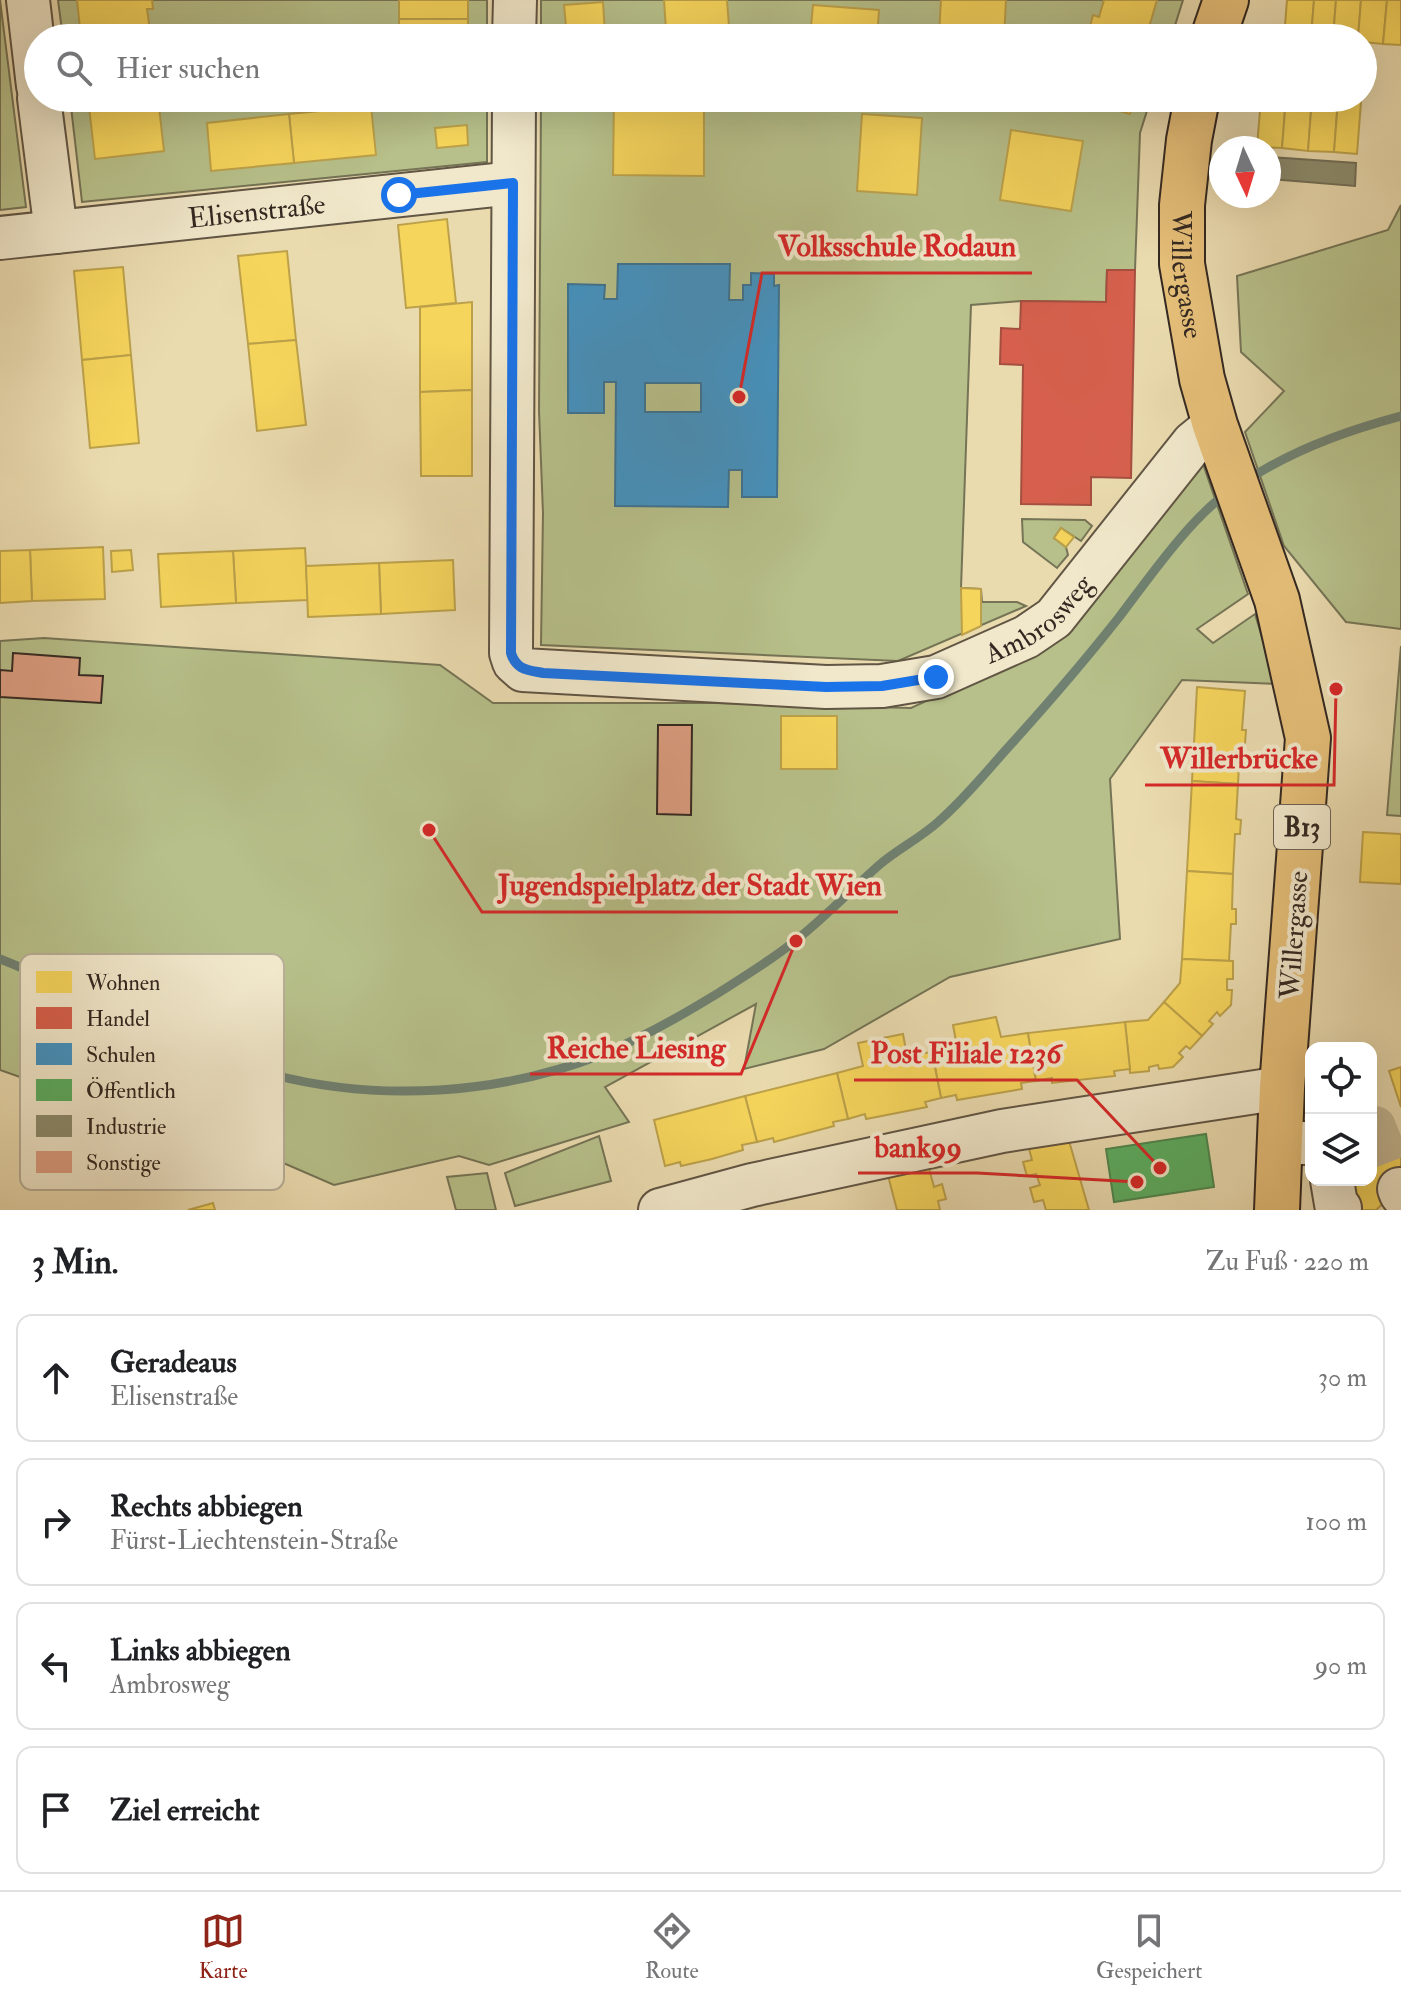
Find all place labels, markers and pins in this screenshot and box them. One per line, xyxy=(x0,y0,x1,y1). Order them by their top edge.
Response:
callout: Volksschule Rodaun xyxy=(762,219,1032,273)
callout: Willerbrücke xyxy=(1145,731,1334,785)
callout: Jugendspielplatz der Stadt Wien xyxy=(482,858,898,912)
callout: Reiche Liesing xyxy=(530,1020,741,1074)
callout: Post Filiale 1236 xyxy=(854,1026,1077,1080)
callout: bank99 xyxy=(858,1119,977,1173)

